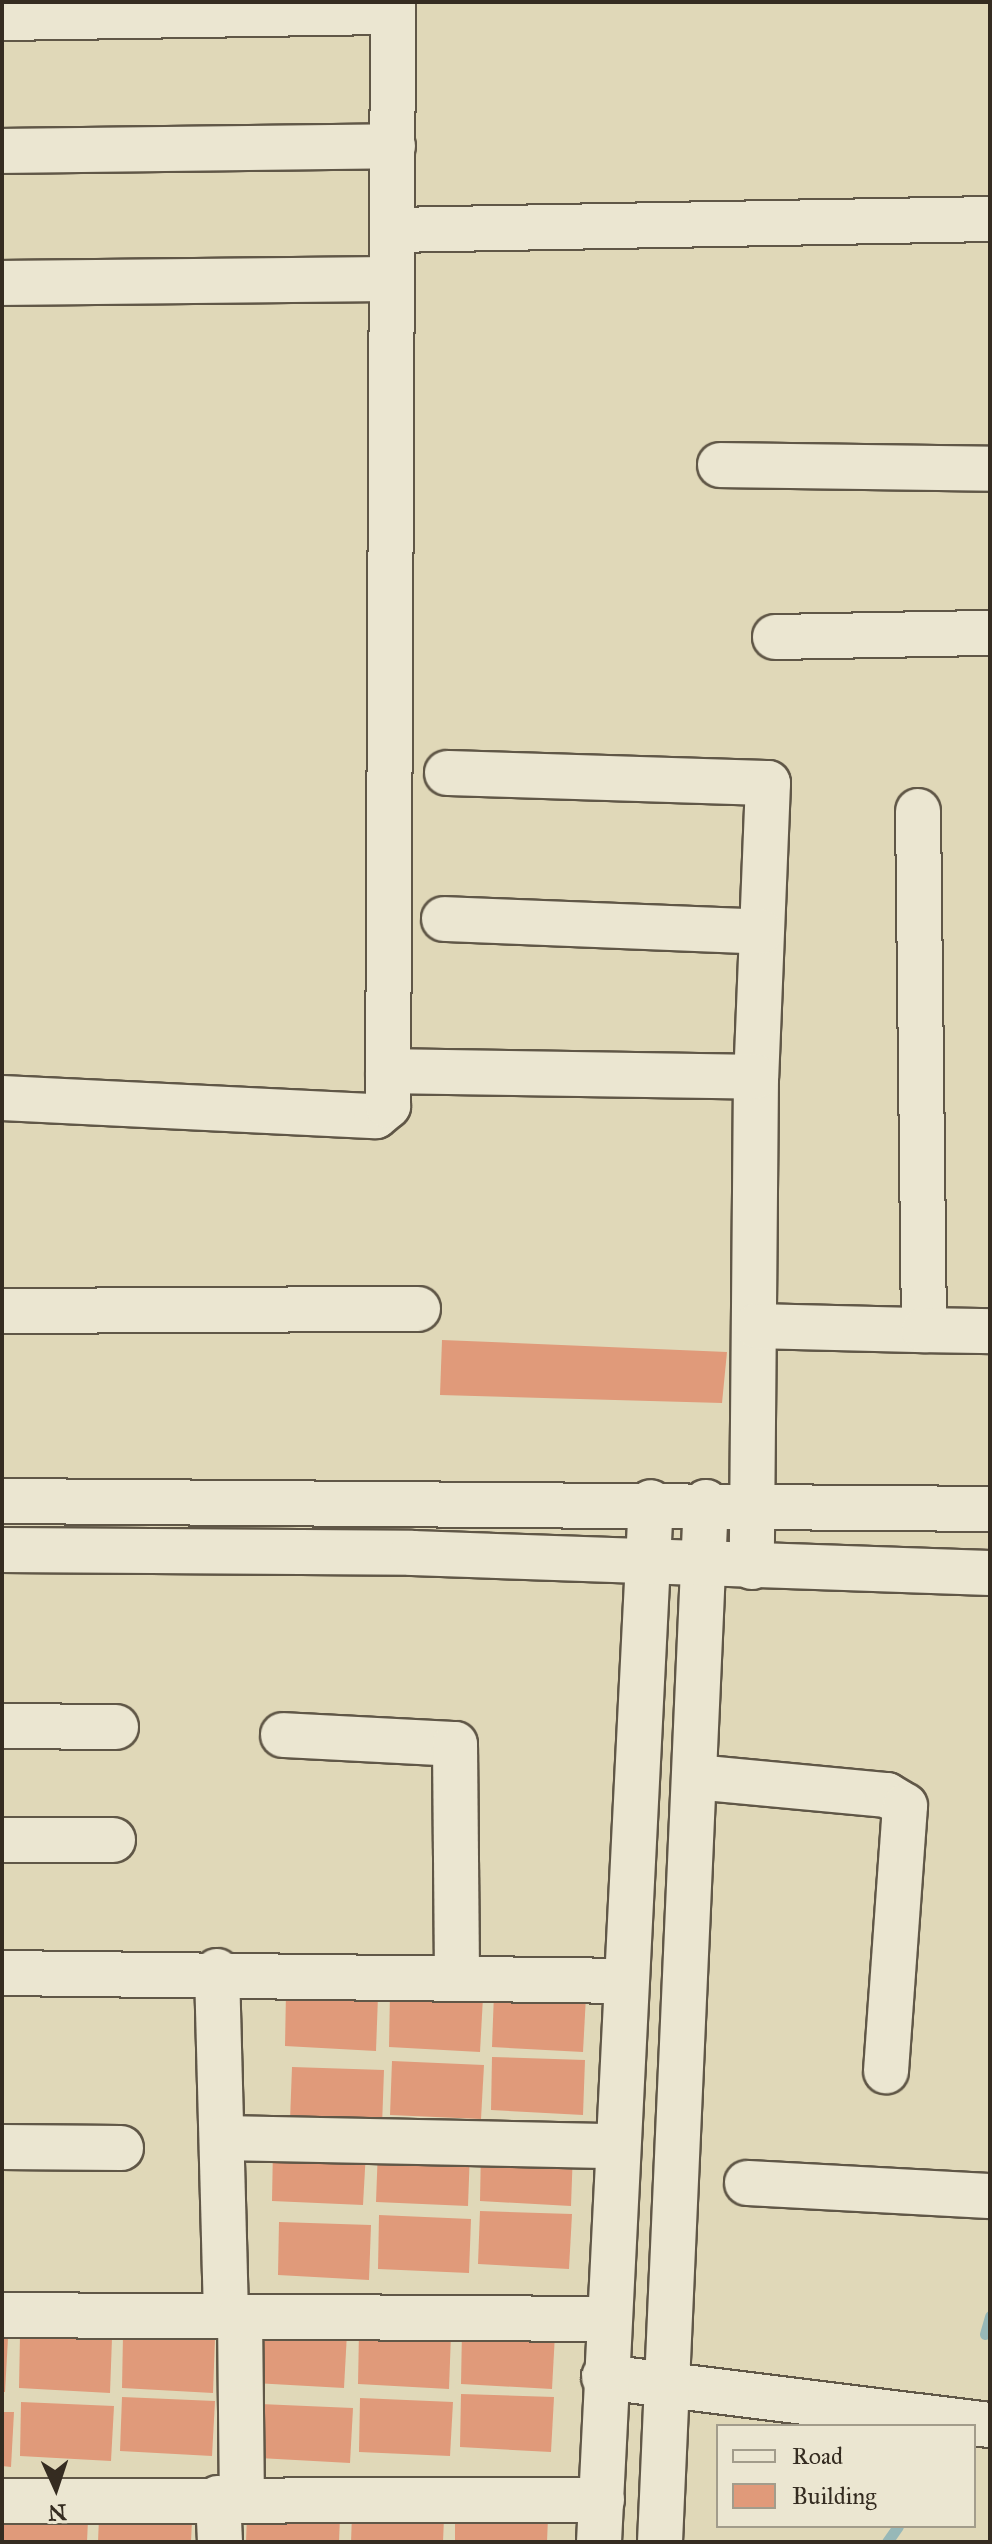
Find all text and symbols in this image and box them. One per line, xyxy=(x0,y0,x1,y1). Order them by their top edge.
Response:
legend xyxy=(716,2424,976,2528)
text: Road xyxy=(792,2441,843,2471)
north arrow xyxy=(16,2448,96,2528)
text: Building xyxy=(792,2481,877,2511)
text: N xyxy=(47,2498,67,2526)

